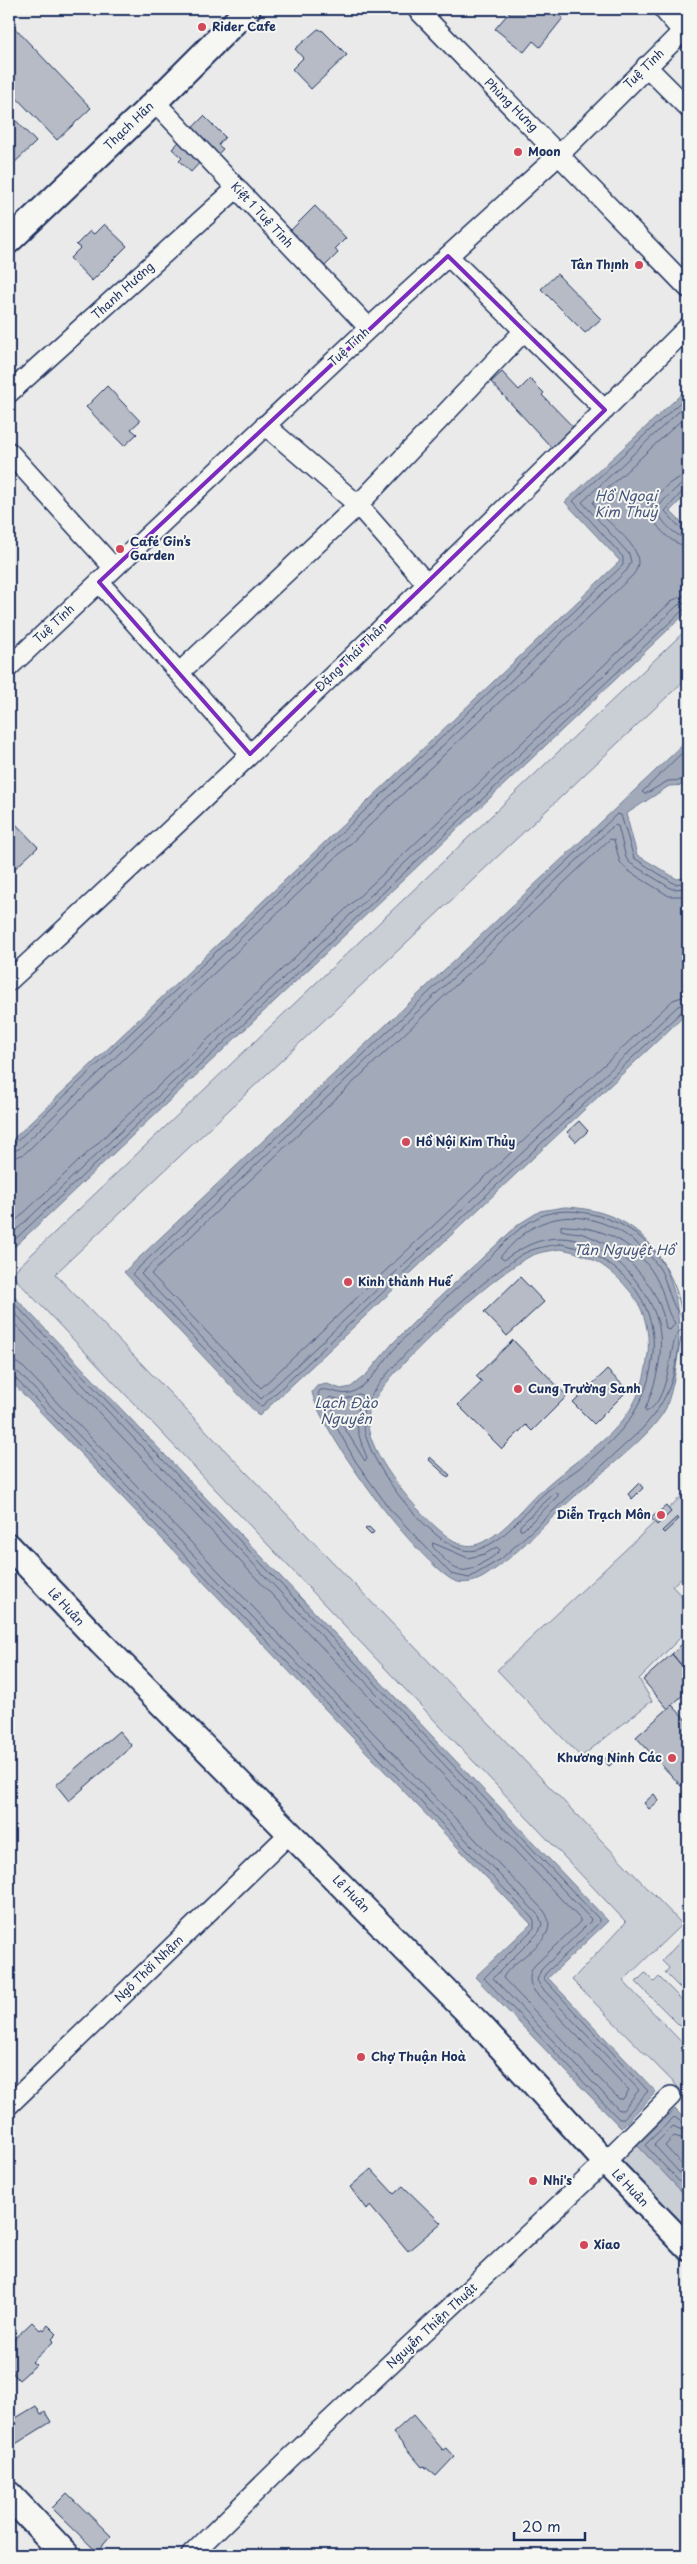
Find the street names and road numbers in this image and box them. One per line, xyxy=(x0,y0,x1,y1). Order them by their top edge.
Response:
street label: Tuệ Tĩnh xyxy=(619,44,668,93)
street label: Phùng Hưng xyxy=(481,73,543,135)
street label: Thạch Hãn xyxy=(99,97,157,154)
street label: Kiệt 1 Tuệ Tĩnh xyxy=(227,177,298,251)
street label: Thanh Hương xyxy=(87,257,158,323)
street label: Tuệ Tĩnh xyxy=(324,322,373,370)
street label: Tuệ Tĩnh xyxy=(29,599,78,647)
street label: Đặng Thái Thân xyxy=(310,617,390,695)
street label: Lê Huân xyxy=(44,1583,89,1630)
street label: Lê Huân xyxy=(329,1870,375,1916)
street label: Ngô Thời Nhậm xyxy=(110,1931,187,2006)
street label: Lê Huân xyxy=(608,2164,653,2210)
street label: Nguyễn Thiện Thuật xyxy=(382,2278,481,2372)

